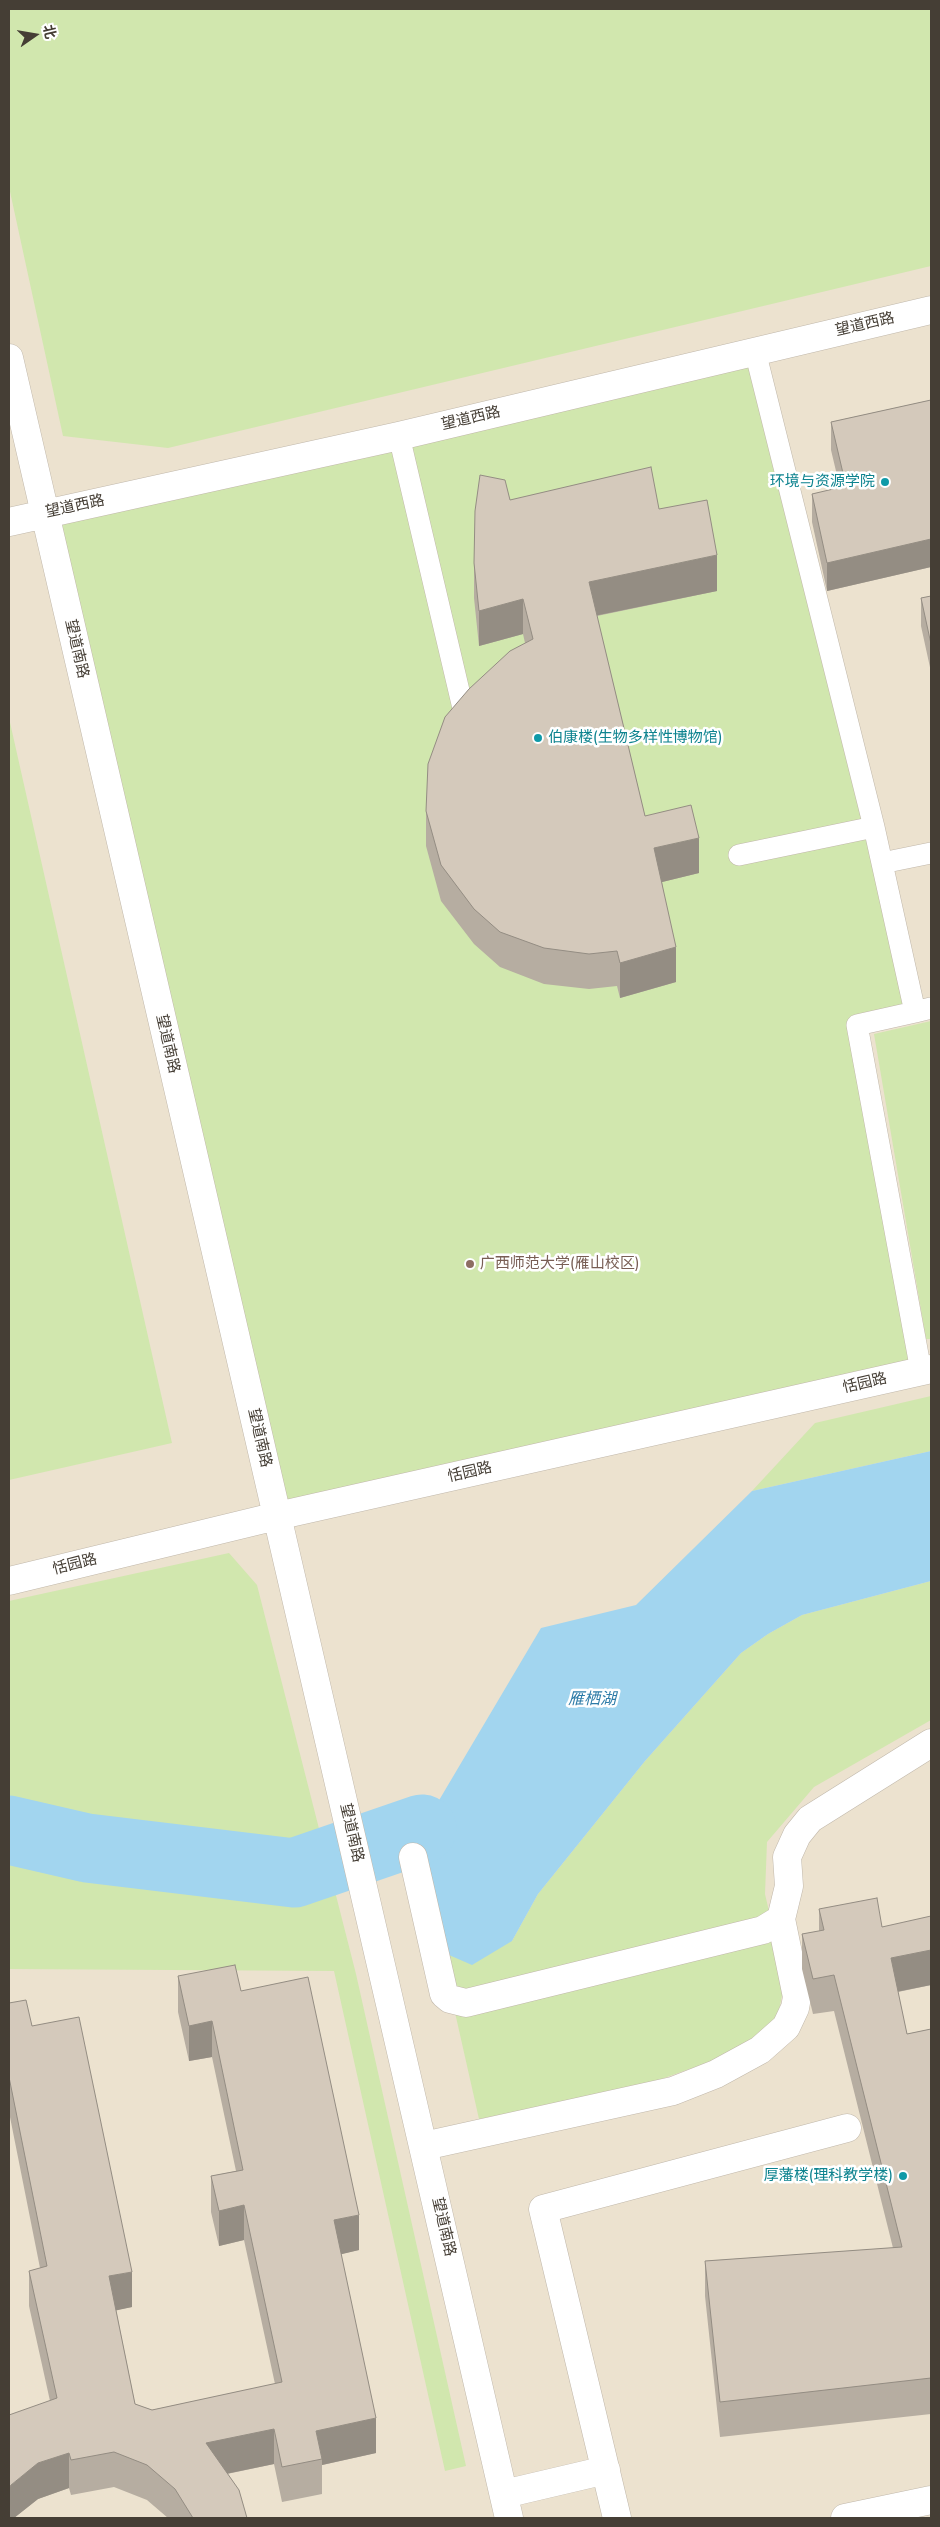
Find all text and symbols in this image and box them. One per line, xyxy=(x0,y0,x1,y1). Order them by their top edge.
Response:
north arrow xyxy=(10,10,60,60)
text: 北 xyxy=(38,23,61,41)
street label: 望道西路 xyxy=(834,309,896,341)
street label: 望道西路 xyxy=(440,403,502,435)
place label: 环境与资源学院 xyxy=(770,473,875,491)
marker: 环境与资源学院 xyxy=(879,476,891,488)
street label: 望道西路 xyxy=(44,492,106,522)
street label: 望道南路 xyxy=(60,618,92,680)
place label: 伯康楼(生物多样性博物馆) xyxy=(548,729,722,747)
marker: 伯康楼(生物多样性博物馆) xyxy=(532,732,544,744)
street label: 望道南路 xyxy=(151,1013,183,1075)
place label: 广西师范大学(雁山校区) xyxy=(480,1255,639,1273)
marker: 广西师范大学(雁山校区) xyxy=(464,1258,476,1270)
street label: 恬园路 xyxy=(841,1370,889,1398)
street label: 望道南路 xyxy=(243,1407,275,1469)
street label: 恬园路 xyxy=(446,1459,494,1487)
street label: 恬园路 xyxy=(51,1551,99,1579)
water label: 雁栖湖 xyxy=(568,1690,616,1710)
street label: 望道南路 xyxy=(335,1802,367,1864)
place label: 厚藩楼(理科教学楼) xyxy=(764,2167,893,2185)
marker: 厚藩楼(理科教学楼) xyxy=(897,2170,909,2182)
street label: 望道南路 xyxy=(427,2196,459,2258)

